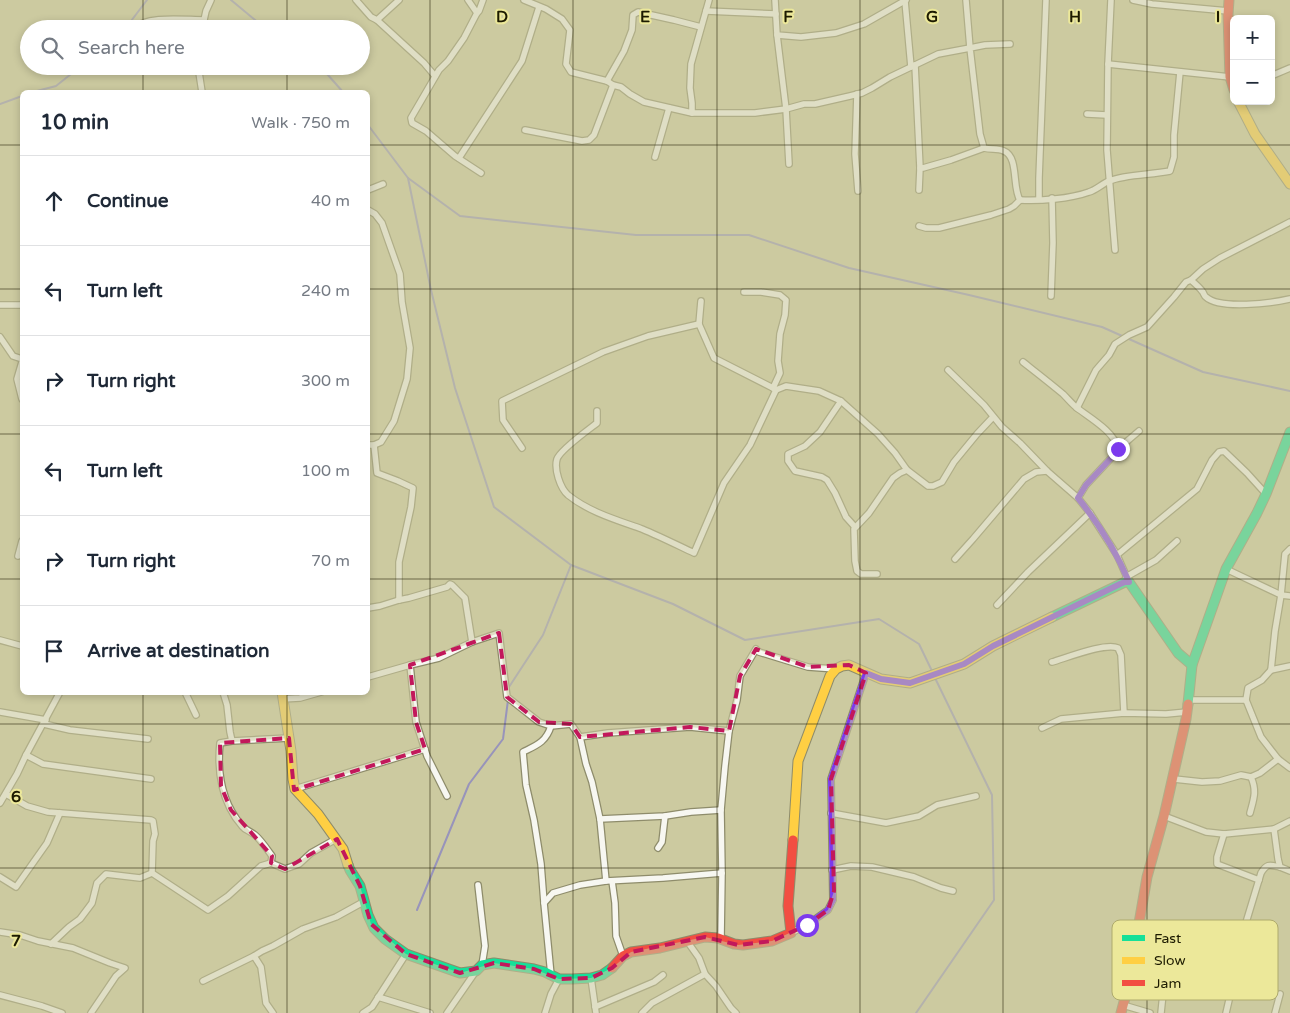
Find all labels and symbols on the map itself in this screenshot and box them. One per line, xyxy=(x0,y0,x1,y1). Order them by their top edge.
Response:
text: D xyxy=(496,7,508,27)
text: E xyxy=(640,7,650,27)
text: F xyxy=(783,7,793,27)
text: G xyxy=(926,7,938,27)
text: H xyxy=(1069,7,1081,27)
text: I xyxy=(1216,7,1220,27)
route end xyxy=(1107,438,1130,461)
text: 6 xyxy=(11,787,21,807)
route start xyxy=(796,914,819,937)
legend xyxy=(1112,920,1278,1000)
text: Fast xyxy=(1154,930,1182,947)
text: 7 xyxy=(11,931,21,951)
text: Slow xyxy=(1154,952,1186,969)
text: Jam xyxy=(1154,975,1181,992)

